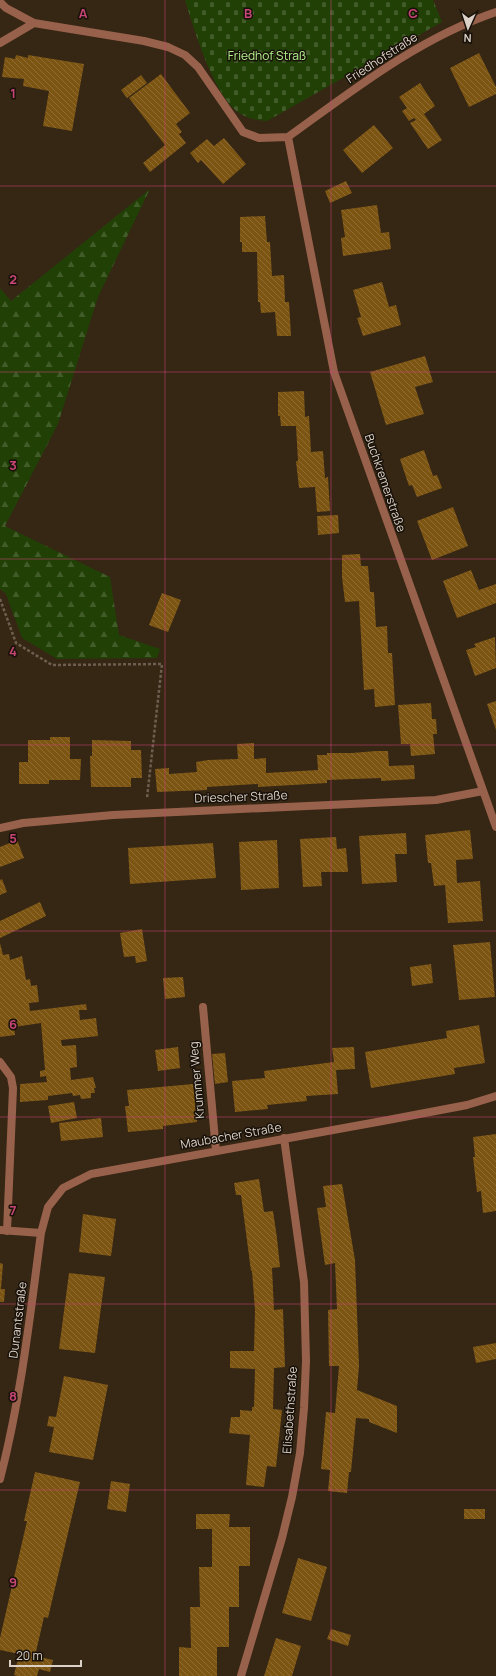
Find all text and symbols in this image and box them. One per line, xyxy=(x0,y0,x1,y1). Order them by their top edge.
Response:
text: A xyxy=(79,4,88,22)
text: B xyxy=(244,4,252,22)
text: C xyxy=(408,4,418,22)
north arrow xyxy=(448,8,488,48)
street label: Friedhofstraße xyxy=(343,28,421,87)
text: N xyxy=(463,31,472,46)
park label: Friedhof Straß xyxy=(228,47,306,64)
text: 1 xyxy=(10,84,16,102)
text: 2 xyxy=(9,270,17,288)
street label: Buchkremerstraße xyxy=(361,432,410,534)
text: 3 xyxy=(9,456,17,474)
text: 4 xyxy=(9,642,17,660)
street label: Driescher Straße xyxy=(194,786,288,807)
text: 5 xyxy=(9,829,17,847)
text: 6 xyxy=(9,1015,17,1033)
street label: Krummer Weg xyxy=(185,1041,208,1119)
street label: Maubacher Straße xyxy=(179,1118,283,1153)
text: 7 xyxy=(10,1201,17,1219)
street label: Dunantstraße xyxy=(4,1281,31,1359)
street label: Elisabethstraße xyxy=(278,1366,301,1454)
text: 8 xyxy=(9,1387,17,1405)
text: 9 xyxy=(9,1573,17,1591)
scale bar xyxy=(10,1642,81,1668)
text: 20 m xyxy=(16,1647,43,1664)

